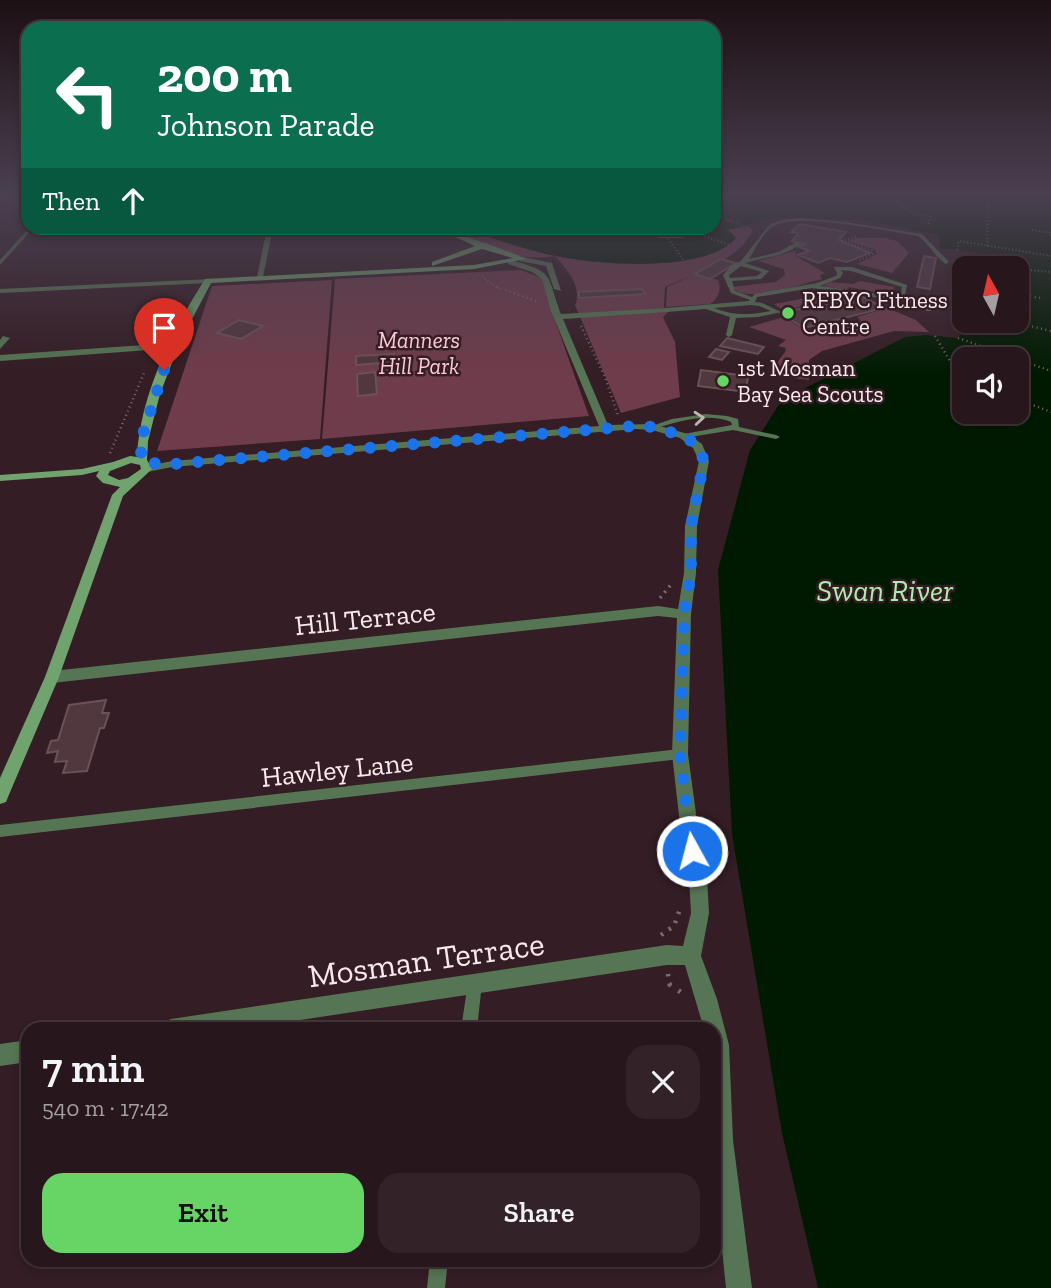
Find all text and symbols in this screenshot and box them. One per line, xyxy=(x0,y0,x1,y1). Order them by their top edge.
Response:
text: 200 m xyxy=(157,46,292,105)
icon: left xyxy=(42,49,133,140)
text: Johnson Parade xyxy=(157,106,375,144)
icon: ahead xyxy=(114,182,152,220)
text: Then xyxy=(42,185,100,217)
north arrow xyxy=(952,256,1029,332)
map controls xyxy=(952,256,1029,424)
place label: RFBYC Fitness Centre xyxy=(802,286,948,340)
pin xyxy=(134,298,194,370)
marker: RFBYC Fitness Centre xyxy=(780,305,796,321)
icon: arrive xyxy=(145,309,183,347)
park label: Manners Hill Park xyxy=(378,326,460,380)
button: sound xyxy=(952,347,1029,424)
place label: 1st Mosman Bay Sea Scouts xyxy=(737,354,884,408)
marker: 1st Mosman Bay Sea Scouts xyxy=(715,373,731,389)
one-way arrow xyxy=(694,411,705,426)
water label: Swan River xyxy=(817,573,954,609)
street label: Hill Terrace xyxy=(293,595,437,642)
street label: Hawley Lane xyxy=(259,745,415,794)
position arrow xyxy=(655,814,729,888)
street label: Mosman Terrace xyxy=(305,924,547,995)
text: 7 min xyxy=(42,1042,144,1093)
button: close xyxy=(626,1045,700,1119)
text: 540 m · 17:42 xyxy=(42,1094,169,1122)
button: Exit xyxy=(42,1173,364,1253)
button: Share xyxy=(378,1173,700,1253)

